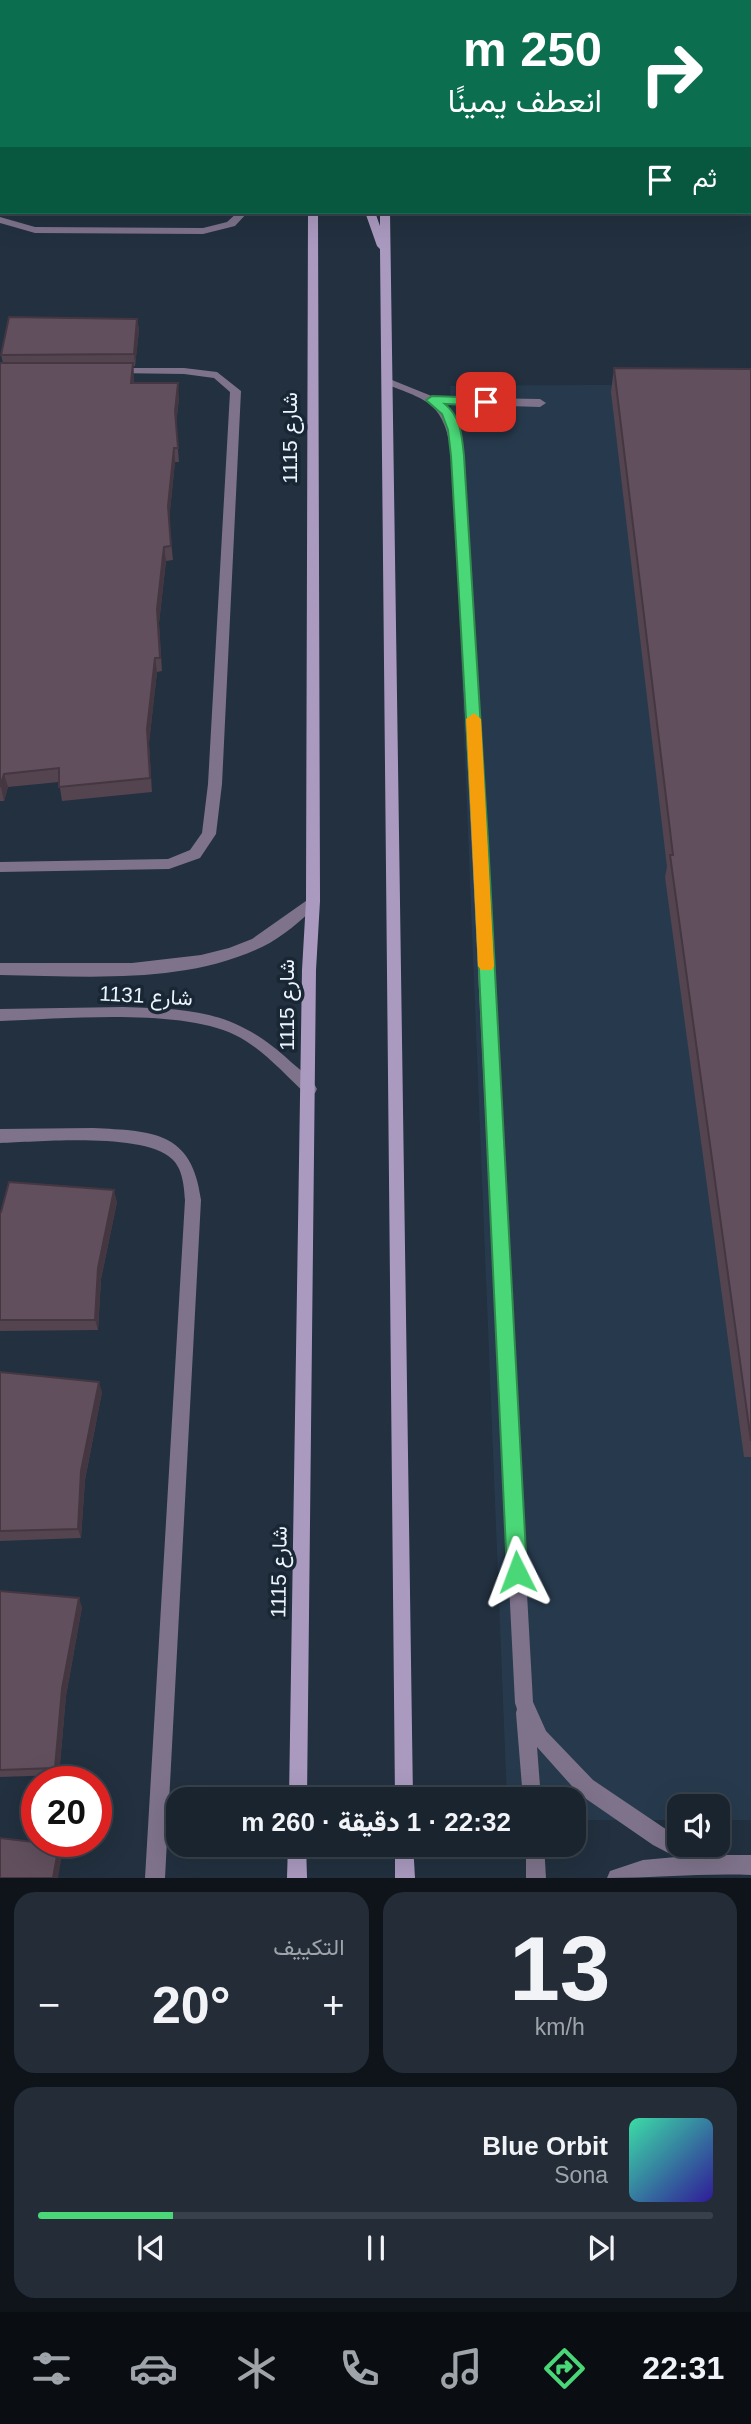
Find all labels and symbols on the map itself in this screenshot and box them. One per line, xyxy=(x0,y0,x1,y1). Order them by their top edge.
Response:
pin xyxy=(456,372,516,432)
street label: شارع 1115 xyxy=(278,392,304,484)
street label: شارع 1115 xyxy=(275,959,301,1051)
street label: شارع 1131 xyxy=(99,982,193,1012)
street label: شارع 1115 xyxy=(266,1526,294,1618)
position arrow xyxy=(480,1535,554,1609)
speed limit sign: 20 xyxy=(21,1766,112,1857)

